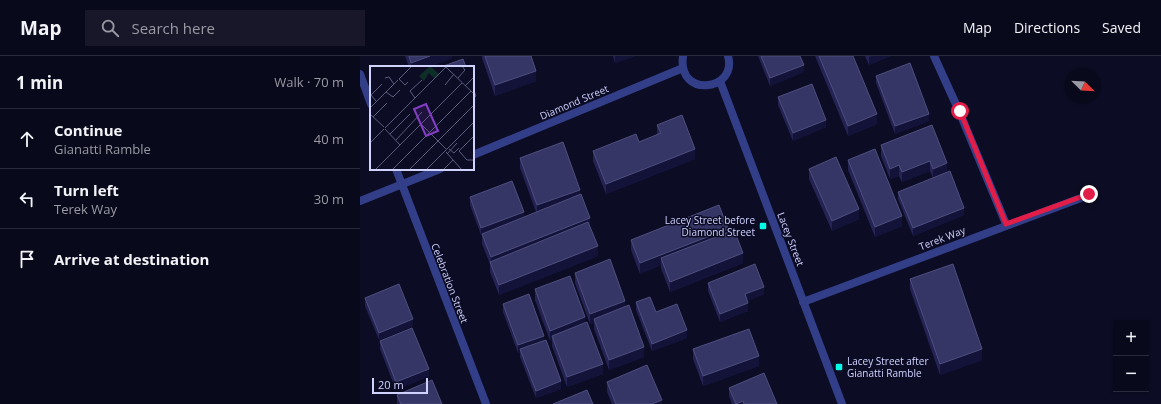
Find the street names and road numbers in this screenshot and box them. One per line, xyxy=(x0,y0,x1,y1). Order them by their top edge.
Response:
street label: Diamond Street xyxy=(537,81,611,123)
street label: Lacey Street xyxy=(774,210,808,268)
street label: Terek Way xyxy=(917,222,968,253)
street label: Celebration Street xyxy=(428,241,472,325)

